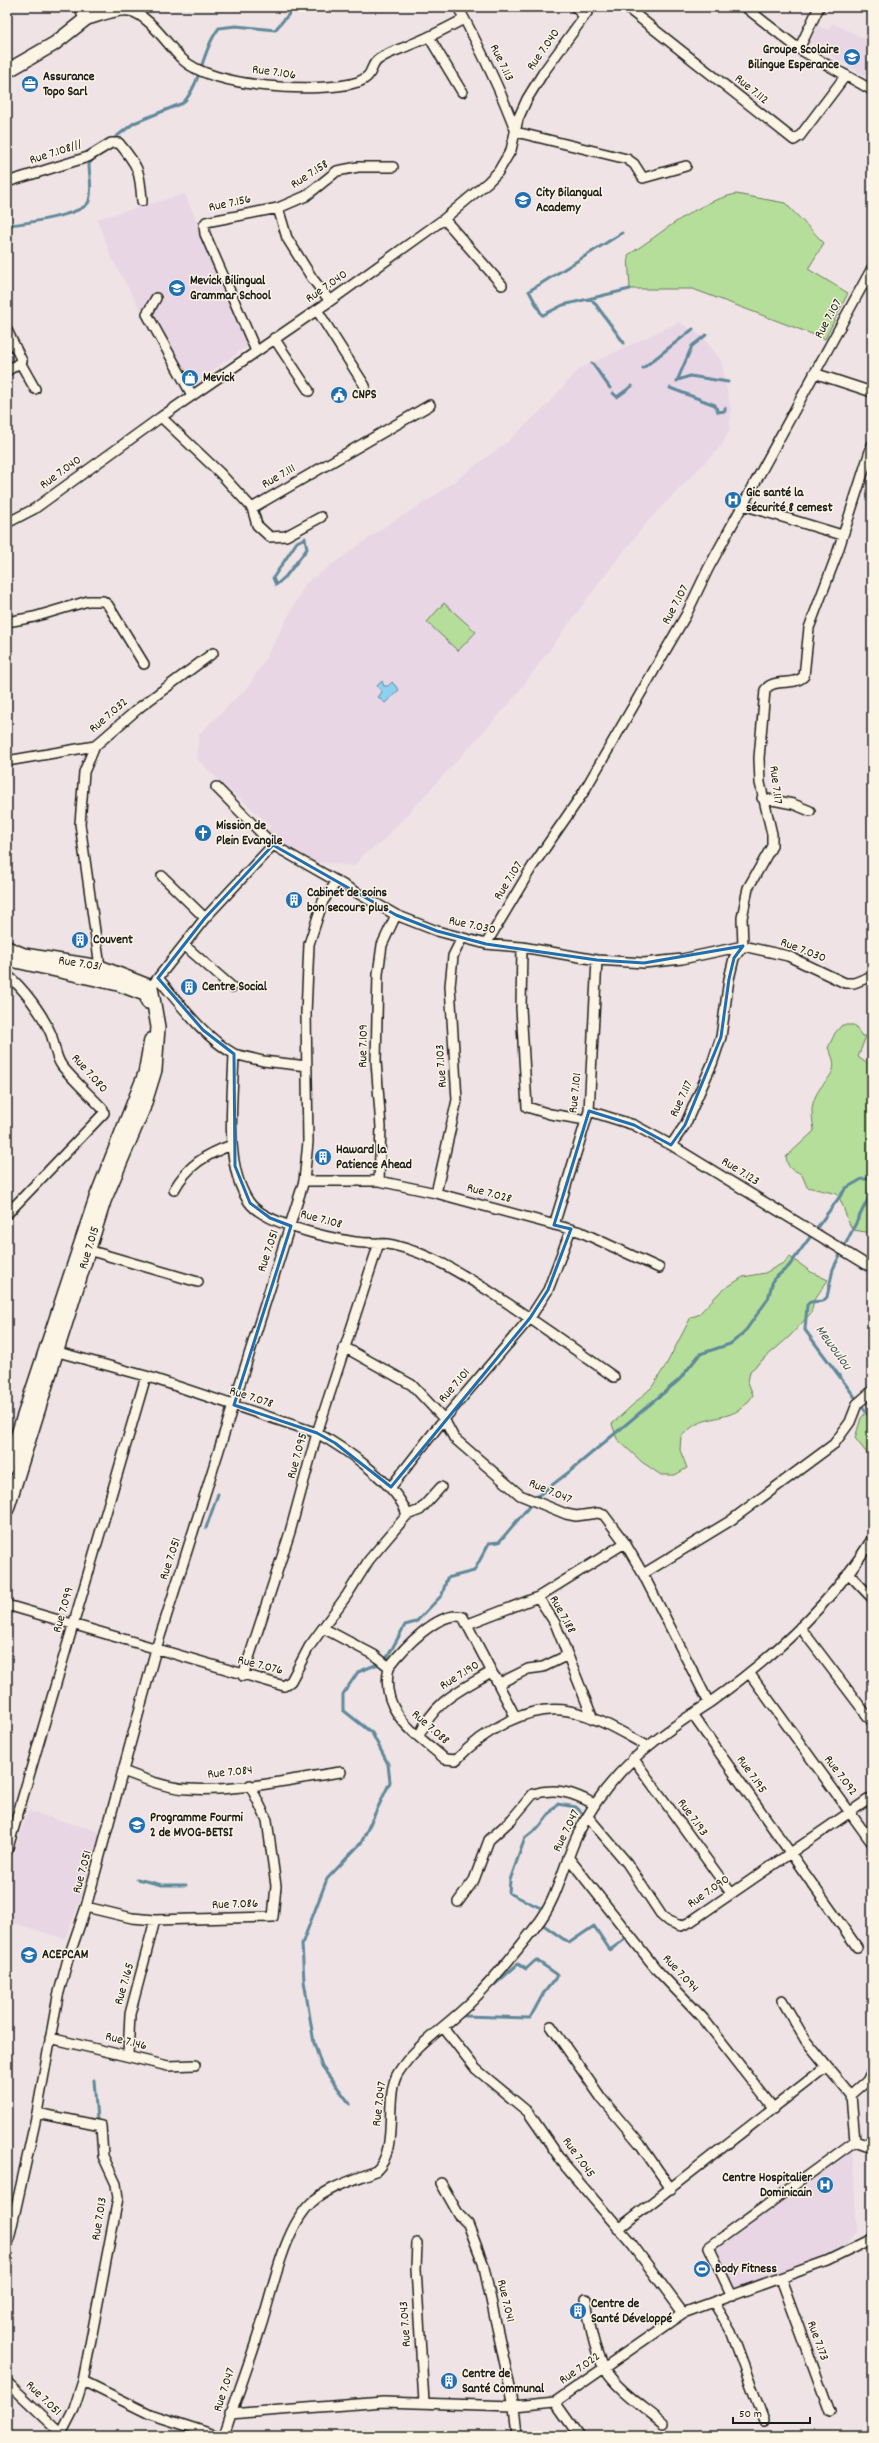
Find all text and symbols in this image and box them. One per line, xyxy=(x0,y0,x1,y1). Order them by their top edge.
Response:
street label: Rue 7.040 xyxy=(523,25,565,75)
street label: Rue 7.113 xyxy=(484,41,518,85)
place label: Groupe Scolaire Bilingue Esperance xyxy=(748,41,839,75)
school or university icon: Groupe Scolaire Bilingue Esperance xyxy=(842,47,862,67)
street label: Rue 7.106 xyxy=(251,61,297,85)
place label: Assurance Topo Sarl xyxy=(43,68,95,102)
street label: Rue 7.112 xyxy=(730,70,772,110)
office icon: Assurance Topo Sarl xyxy=(20,74,40,94)
street label: Rue 7.108/// xyxy=(27,136,85,170)
street label: Rue 7.158 xyxy=(287,156,333,194)
place label: City Bilangual Academy xyxy=(536,184,603,218)
street label: Rue 7.156 xyxy=(207,190,253,218)
school or university icon: City Bilangual Academy xyxy=(513,190,533,210)
street label: Rue 7.040 xyxy=(302,266,352,308)
place label: Mevick Bilingual Grammar School xyxy=(190,272,272,306)
school or university icon: Mevick Bilingual Grammar School xyxy=(167,278,187,298)
street label: Rue 7.107 xyxy=(810,296,848,342)
shop icon: Mevick xyxy=(180,368,200,388)
place label: Mevick xyxy=(203,369,235,388)
public building icon: CNPS xyxy=(329,385,349,405)
place label: CNPS xyxy=(352,386,377,405)
street label: Rue 7.040 xyxy=(36,451,86,495)
street label: Rue 7.111 xyxy=(259,460,299,494)
place label: Gic santé la sécurité 8 cemest xyxy=(746,484,833,518)
hospital icon: Gic santé la sécurité 8 cemest xyxy=(723,490,743,510)
street label: Rue 7.107 xyxy=(658,582,694,628)
street label: Rue 7.032 xyxy=(85,694,133,738)
street label: Rue 7.117 xyxy=(763,765,787,805)
place label: Mission de Plein Evangile xyxy=(216,817,283,851)
church icon: Mission de Plein Evangile xyxy=(193,823,213,843)
street label: Rue 7.107 xyxy=(490,858,528,904)
place label: Cabinet de soins bon secours plus xyxy=(307,884,389,918)
building icon: Cabinet de soins bon secours plus xyxy=(284,890,304,910)
street label: Rue 7.030 xyxy=(447,912,497,940)
building icon: Couvent xyxy=(70,930,90,950)
place label: Couvent xyxy=(93,931,133,950)
street label: Rue 7.030 xyxy=(777,934,829,968)
street label: Rue 7.031 xyxy=(57,951,105,976)
building icon: Centre Social xyxy=(179,977,199,997)
place label: Centre Social xyxy=(202,978,268,997)
street label: Rue 7.109 xyxy=(354,1024,374,1068)
street label: Rue 7.103 xyxy=(431,1044,453,1088)
street label: Rue 7.080 xyxy=(66,1050,112,1098)
street label: Rue 7.101 xyxy=(564,1072,588,1114)
street label: Rue 7.117 xyxy=(665,1078,699,1120)
place label: Haward la Patience Ahead xyxy=(336,1141,412,1175)
building icon: Haward la Patience Ahead xyxy=(313,1147,333,1167)
street label: Rue 7.123 xyxy=(717,1153,763,1191)
street label: Rue 7.028 xyxy=(464,1179,514,1209)
street label: Rue 7.108 xyxy=(298,1205,344,1235)
street label: Rue 7.015 xyxy=(75,1224,105,1272)
street label: Rue 7.051 xyxy=(253,1227,285,1275)
water label: Mewoulou xyxy=(810,1321,857,1375)
street label: Rue 7.101 xyxy=(435,1364,475,1408)
street label: Rue 7.078 xyxy=(227,1382,275,1414)
street label: Rue 7.095 xyxy=(283,1431,313,1481)
street label: Rue 7.047 xyxy=(525,1474,575,1510)
street label: Rue 7.051 xyxy=(155,1535,187,1583)
street label: Rue 7.099 xyxy=(48,1585,80,1635)
street label: Rue 7.188 xyxy=(544,1592,580,1638)
street label: Rue 7.076 xyxy=(235,1651,285,1681)
street label: Rue 7.190 xyxy=(436,1656,484,1696)
street label: Rue 7.088 xyxy=(407,1706,453,1750)
street label: Rue 7.195 xyxy=(731,1752,771,1798)
street label: Rue 7.092 xyxy=(818,1752,862,1800)
street label: Rue 7.084 xyxy=(206,1761,254,1785)
street label: Rue 7.193 xyxy=(672,1795,712,1841)
street label: Rue 7.047 xyxy=(549,1806,585,1855)
place label: Programme Fourmi 2 de MVOG-BETSI xyxy=(150,1809,244,1843)
school or university icon: Programme Fourmi 2 de MVOG-BETSI xyxy=(127,1815,147,1835)
street label: Rue 7.051 xyxy=(68,1848,98,1896)
street label: Rue 7.090 xyxy=(684,1870,734,1914)
street label: Rue 7.086 xyxy=(211,1895,259,1915)
school or university icon: ACEPCAM xyxy=(19,1945,39,1965)
place label: ACEPCAM xyxy=(42,1946,89,1965)
street label: Rue 7.094 xyxy=(657,1951,703,1997)
street label: Rue 7.165 xyxy=(110,1961,140,2007)
street label: Rue 7.146 xyxy=(103,2028,149,2056)
street label: Rue 7.047 xyxy=(368,2080,392,2128)
street label: Rue 7.045 xyxy=(557,2134,599,2182)
place label: Centre Hospitalier Dominicain xyxy=(722,2169,813,2203)
hospital icon: Centre Hospitalier Dominicain xyxy=(815,2175,835,2195)
street label: Rue 7.013 xyxy=(87,2196,113,2242)
sports icon: Body Fitness xyxy=(692,2259,712,2279)
place label: Body Fitness xyxy=(715,2260,777,2279)
street label: Rue 7.041 xyxy=(491,2278,519,2324)
place label: Centre de Santé Développé xyxy=(591,2295,673,2329)
street label: Rue 7.043 xyxy=(395,2300,417,2348)
building icon: Centre de Santé Développé xyxy=(568,2301,588,2321)
street label: Rue 7.173 xyxy=(801,2318,833,2364)
street label: Rue 7.022 xyxy=(556,2348,604,2390)
place label: Centre de Santé Communal xyxy=(462,2365,545,2399)
street label: Rue 7.047 xyxy=(209,2366,241,2414)
building icon: Centre de Santé Communal xyxy=(439,2371,459,2391)
street label: Rue 7.051 xyxy=(21,2377,65,2421)
scale bar xyxy=(733,2399,810,2425)
text: 50 m xyxy=(739,2406,762,2423)

